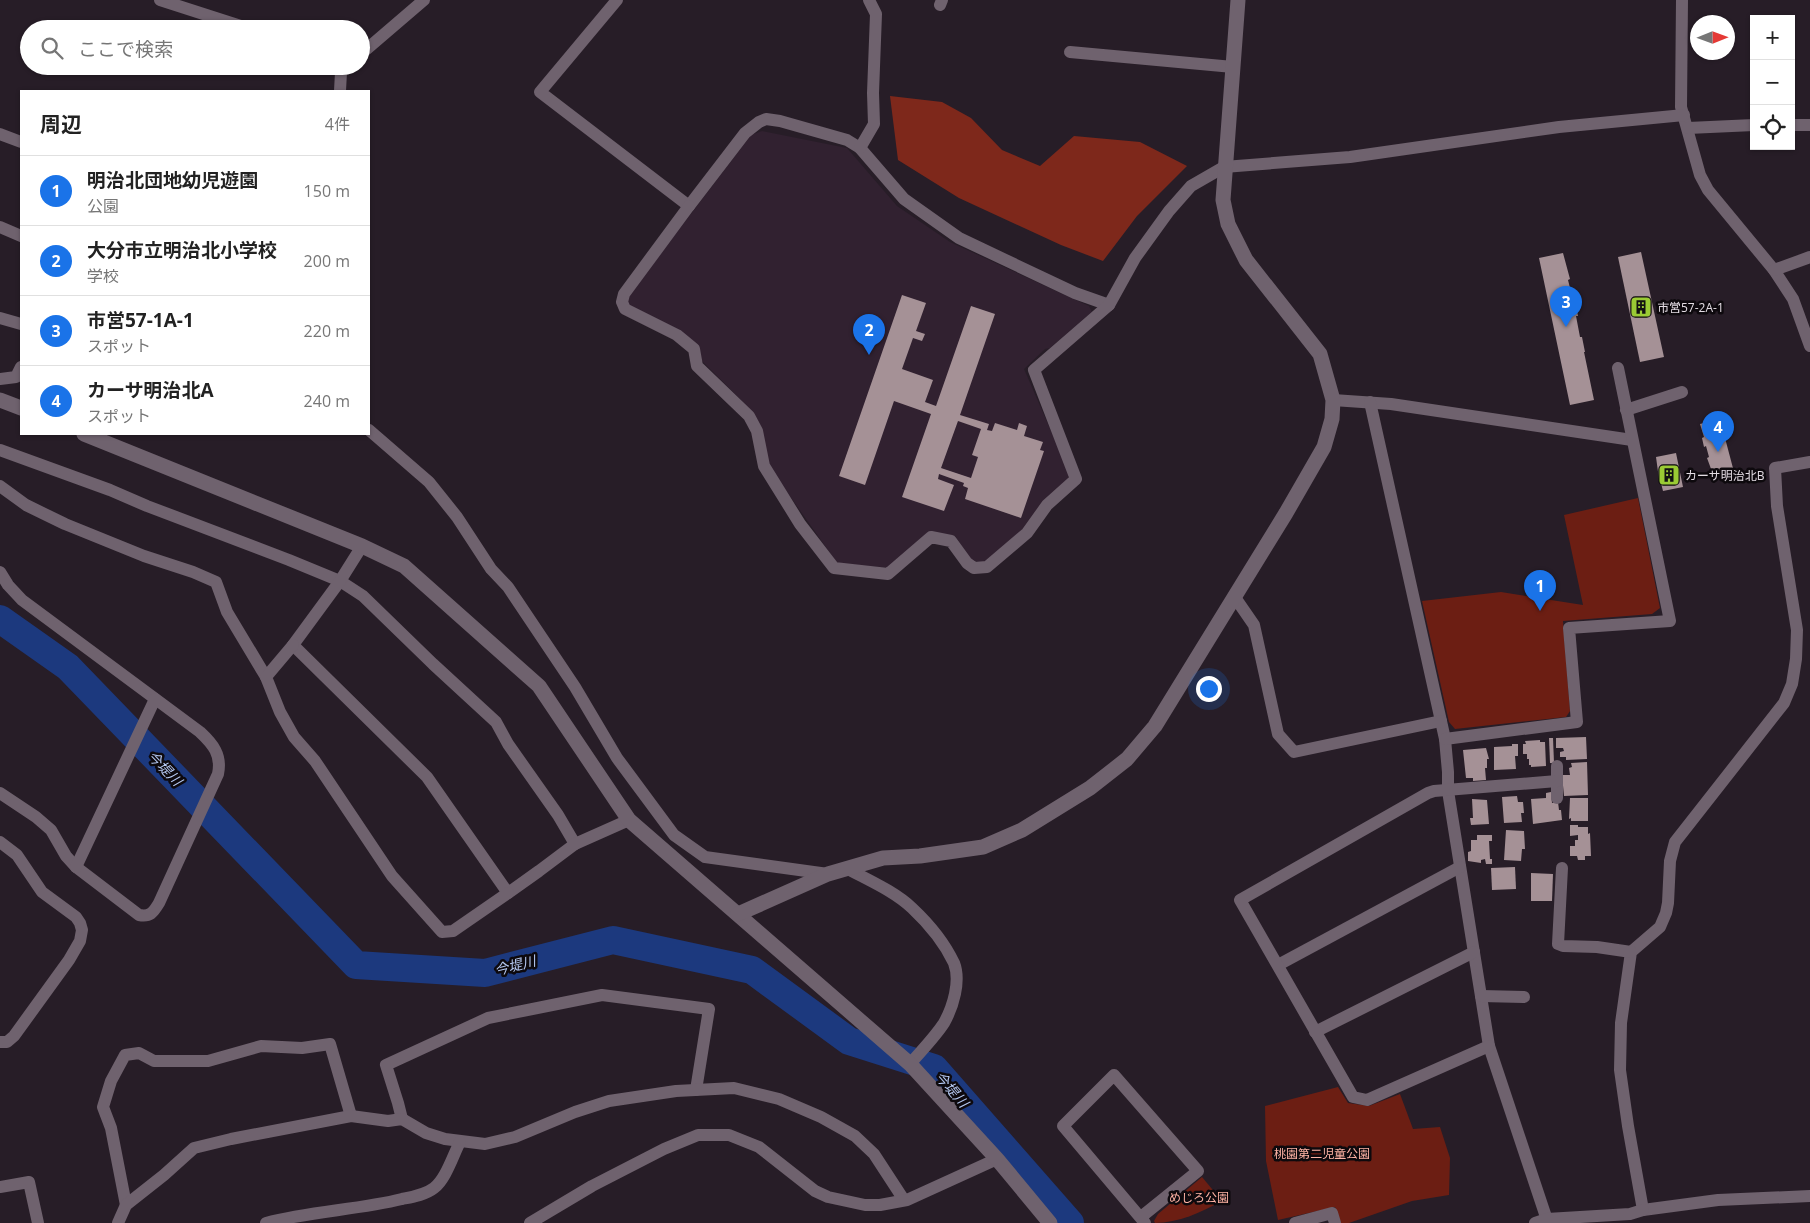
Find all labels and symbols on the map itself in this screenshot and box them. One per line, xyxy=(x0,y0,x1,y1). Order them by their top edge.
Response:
north arrow xyxy=(1690,15,1735,60)
pin: 3 xyxy=(1550,286,1582,327)
building icon: 市営57-2A-1 xyxy=(1629,295,1653,319)
place label: 市営57-2A-1 xyxy=(1657,299,1724,316)
pin: 2 xyxy=(853,314,885,355)
pin: 4 xyxy=(1702,411,1734,452)
building icon: カーサ明治北B xyxy=(1657,463,1681,487)
place label: カーサ明治北B xyxy=(1685,467,1765,484)
pin: 1 xyxy=(1524,570,1556,611)
your location xyxy=(1196,676,1222,702)
water label: 今堤川 xyxy=(144,746,188,791)
water label: 今堤川 xyxy=(492,950,540,979)
water label: 今堤川 xyxy=(931,1067,974,1113)
park label: 桃園第二児童公園 xyxy=(1274,1145,1370,1162)
park label: めじろ公園 xyxy=(1169,1189,1229,1206)

